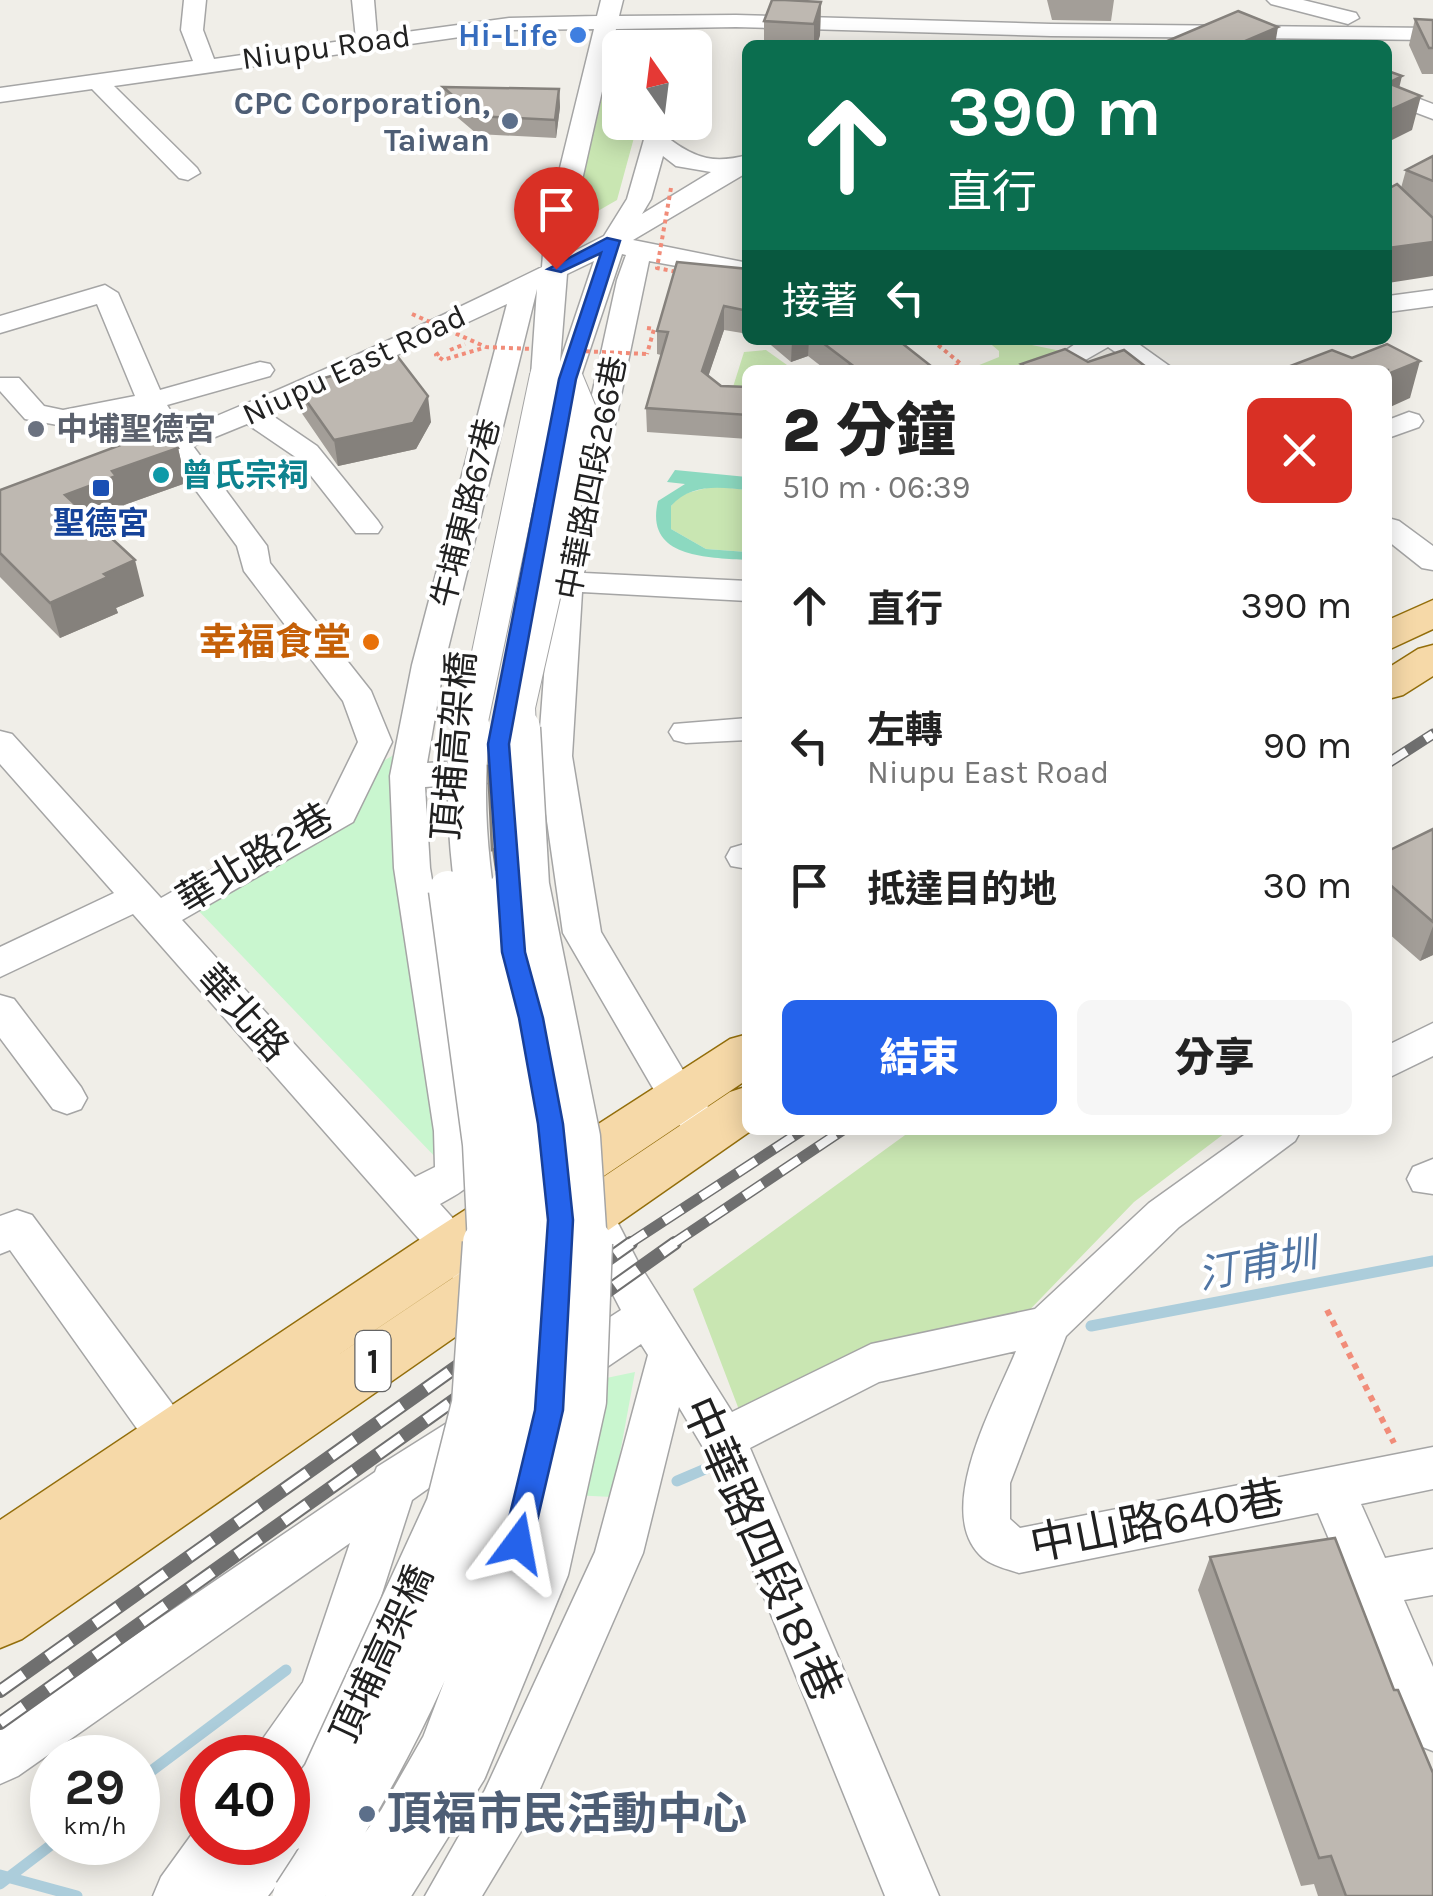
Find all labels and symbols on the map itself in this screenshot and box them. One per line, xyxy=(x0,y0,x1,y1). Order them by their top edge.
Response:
street label: Niupu Road xyxy=(239,17,413,77)
place label: Hi-Life xyxy=(458,17,558,54)
marker: Hi-Life xyxy=(567,24,589,46)
north arrow xyxy=(602,30,712,140)
place label: CPC Corporation, Taiwan xyxy=(234,85,490,159)
marker: CPC Corporation, Taiwan xyxy=(499,110,521,132)
pin xyxy=(514,167,599,270)
street label: Niupu East Road xyxy=(236,297,472,433)
street label: 中華路四段266巷 xyxy=(550,353,634,603)
place label: 中埔聖德宮 xyxy=(56,411,216,448)
street label: 牛埔東路67巷 xyxy=(425,415,507,611)
marker: 中埔聖德宮 xyxy=(25,418,47,440)
place label: 曾氏宗祠 xyxy=(181,457,309,494)
marker: 曾氏宗祠 xyxy=(150,464,172,486)
marker: 聖德宮 xyxy=(90,477,112,499)
place label: 聖德宮 xyxy=(53,505,149,542)
place label: 幸福食堂 xyxy=(199,620,351,665)
marker: 幸福食堂 xyxy=(360,631,382,653)
street label: 頂埔高架橋 xyxy=(423,649,485,843)
street label: 華北路2巷 xyxy=(169,794,341,922)
street label: 華北路 xyxy=(188,956,298,1070)
water label: 汀甫圳 xyxy=(1194,1229,1325,1299)
road number: 1 xyxy=(356,1331,390,1391)
street label: 中華路四段181巷 xyxy=(672,1389,852,1709)
street label: 中山路640巷 xyxy=(1026,1471,1288,1571)
position arrow xyxy=(466,1491,570,1595)
street label: 頂埔高架橋 xyxy=(321,1558,443,1750)
speed limit sign: 40 xyxy=(180,1735,310,1865)
place label: 頂福市民活動中心 xyxy=(387,1788,747,1840)
marker: 頂福市民活動中心 xyxy=(356,1803,378,1825)

